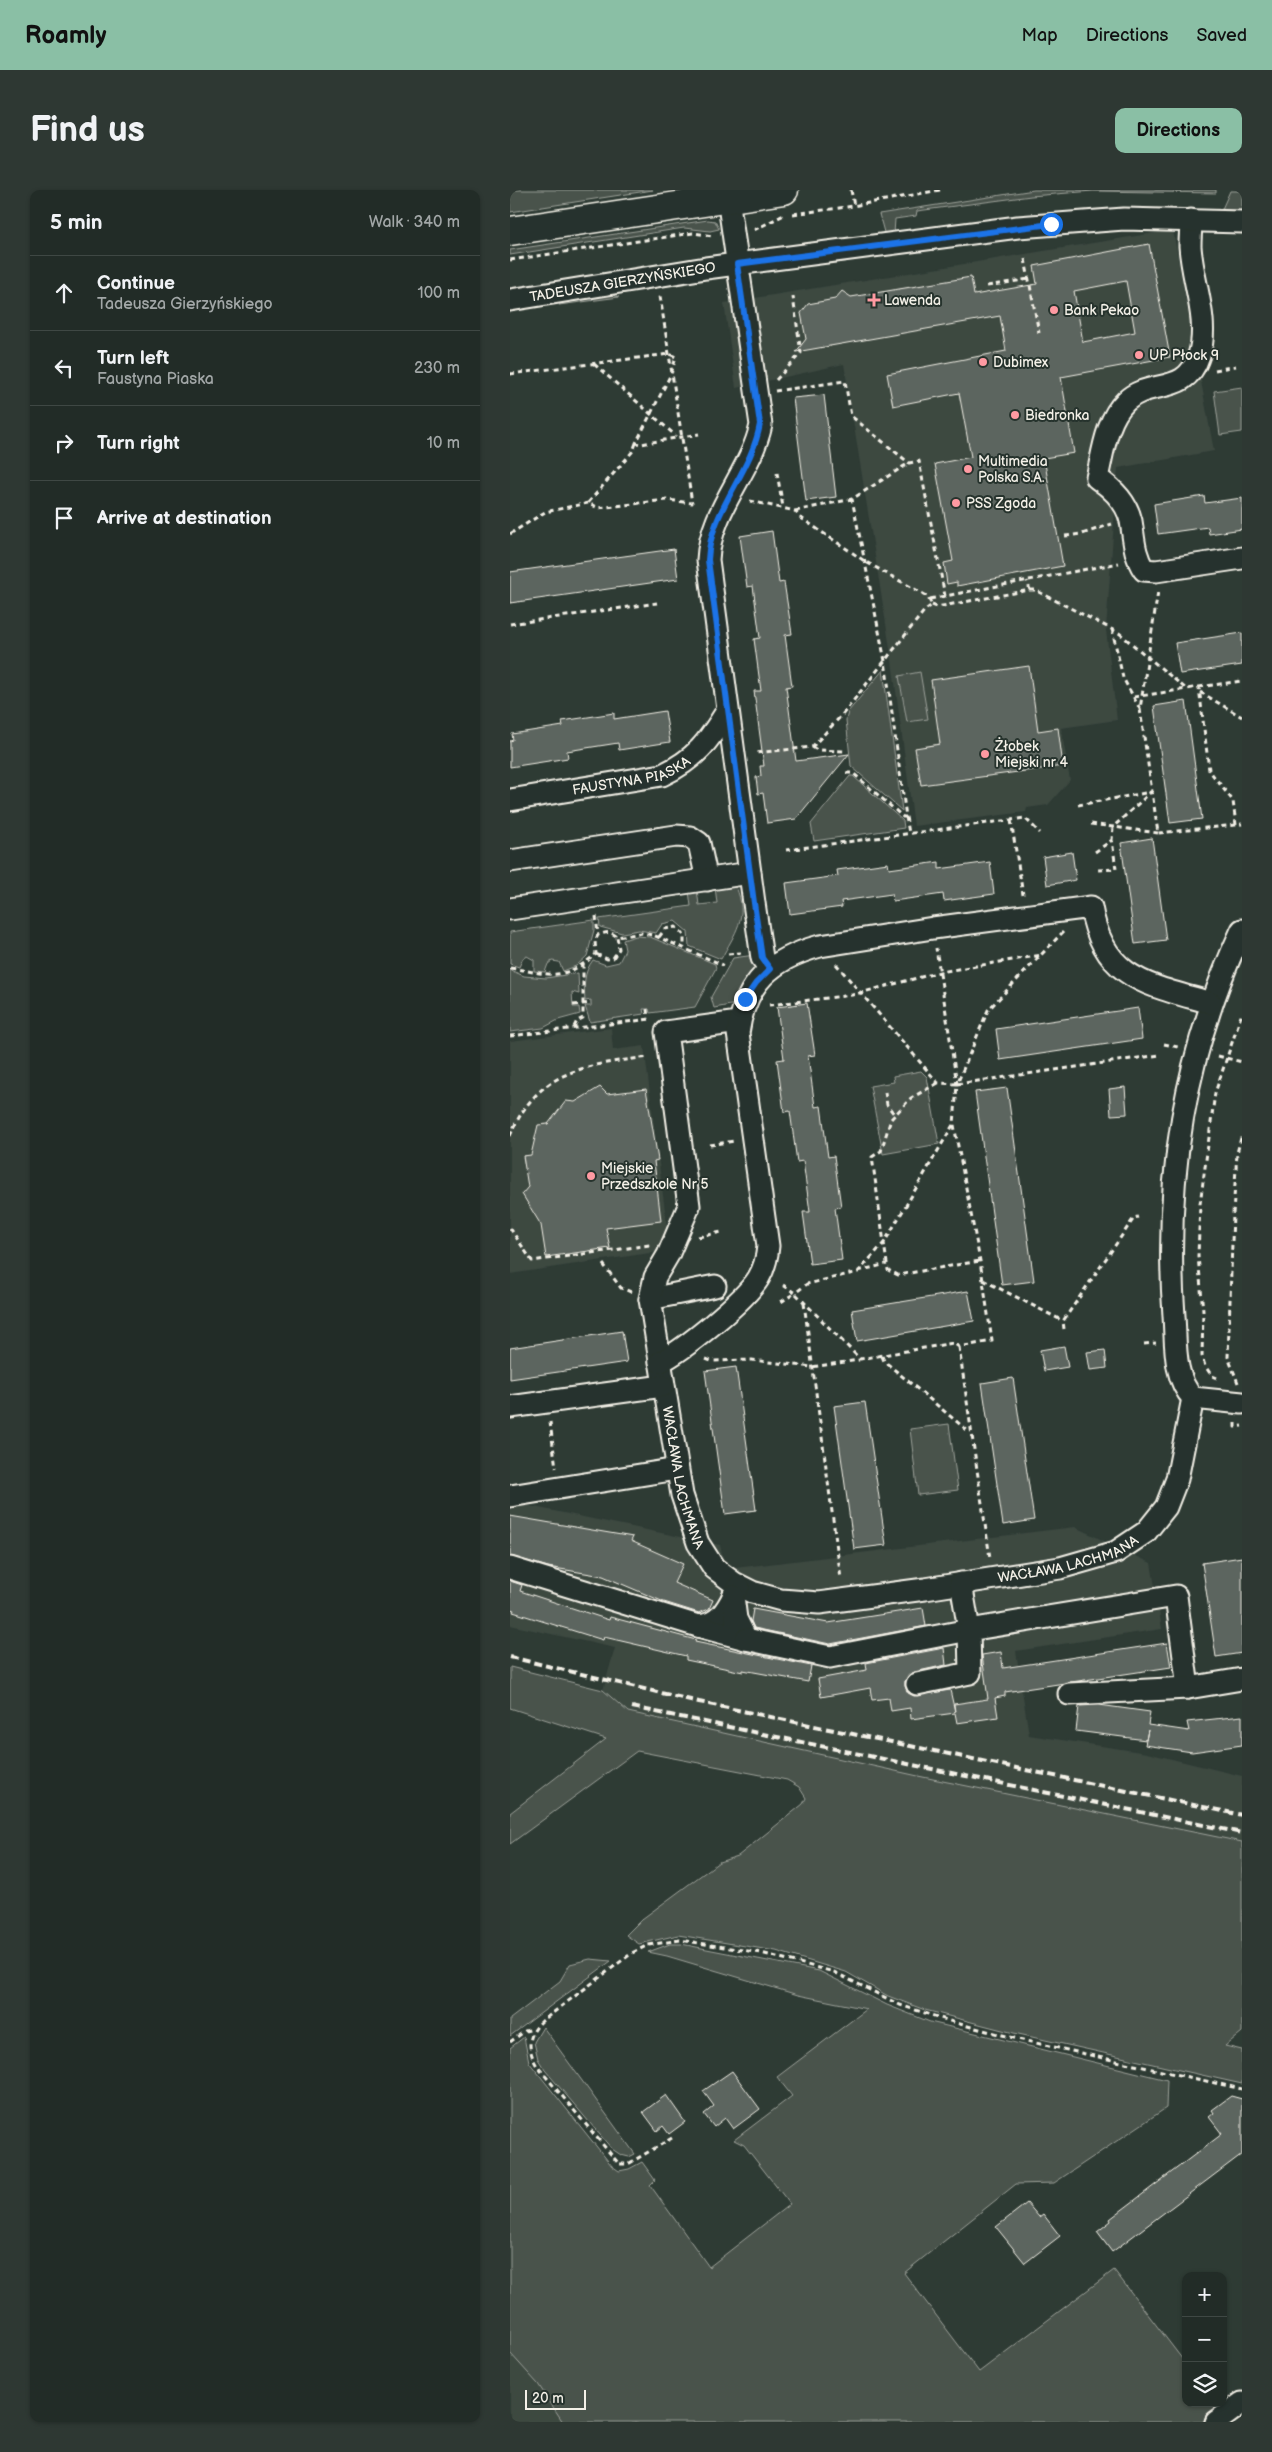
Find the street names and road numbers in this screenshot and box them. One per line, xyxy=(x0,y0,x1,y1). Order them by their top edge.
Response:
street label: TADEUSZA GIERZYŃSKIEGO xyxy=(528,259,717,306)
street label: FAUSTYNA PIASKA xyxy=(571,753,694,799)
street label: WACŁAWA LACHMANA xyxy=(659,1405,708,1553)
street label: WACŁAWA LACHMANA xyxy=(997,1531,1142,1587)

